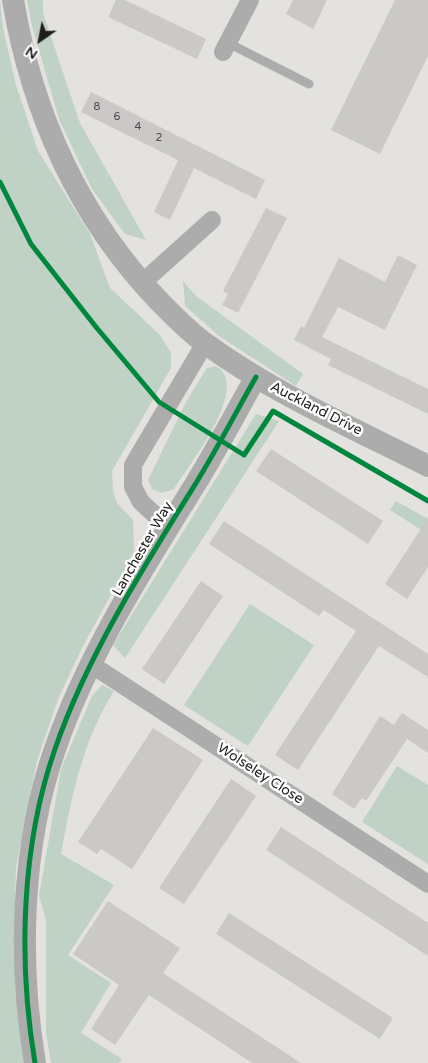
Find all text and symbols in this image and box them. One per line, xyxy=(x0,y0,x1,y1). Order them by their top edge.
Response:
north arrow xyxy=(15,15,65,65)
text: N xyxy=(22,43,41,63)
house number: 8 xyxy=(94,100,100,114)
house number: 6 xyxy=(114,110,120,124)
house number: 4 xyxy=(135,120,141,134)
house number: 2 xyxy=(156,131,162,145)
street label: Auckland Drive xyxy=(267,379,365,439)
street label: Lanchester Way xyxy=(109,499,177,599)
street label: Wolseley Close xyxy=(214,740,306,808)

